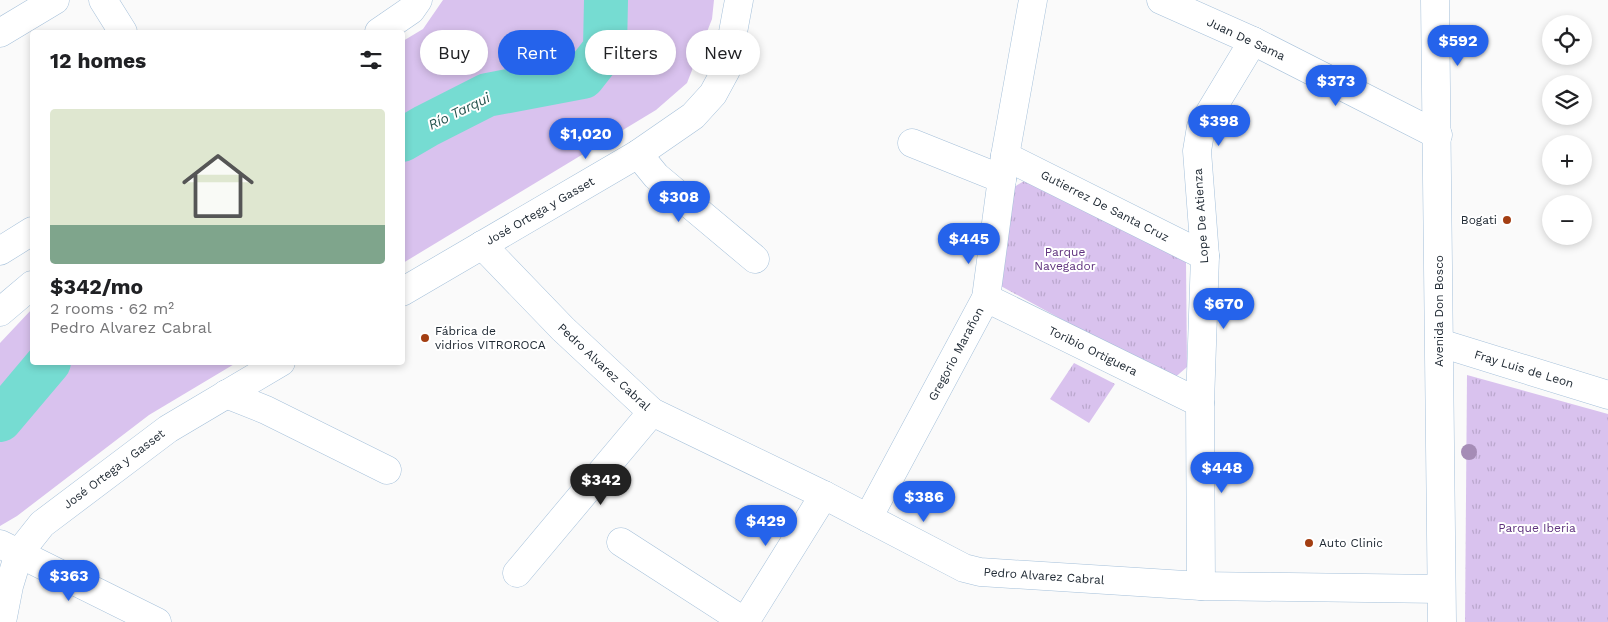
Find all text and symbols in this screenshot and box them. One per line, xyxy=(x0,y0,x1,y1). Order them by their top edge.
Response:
street label: Juan De Sama xyxy=(1205,15,1288,63)
map controls xyxy=(1542,15,1592,245)
button: locate xyxy=(1542,15,1592,65)
pin: $592 xyxy=(1428,24,1488,67)
chip: Buy xyxy=(420,30,488,75)
chip: Rent xyxy=(498,30,575,75)
chip: Filters xyxy=(585,30,676,75)
chip: New xyxy=(686,30,760,75)
text: $592 xyxy=(1439,31,1477,50)
icon: filters xyxy=(357,46,385,74)
text: 12 homes xyxy=(50,48,146,73)
pin: $373 xyxy=(1306,64,1366,107)
text: $373 xyxy=(1317,71,1355,90)
button: layers xyxy=(1542,75,1592,125)
water label: Río Tarqui xyxy=(426,89,493,133)
pin: $398 xyxy=(1189,104,1249,147)
text: $398 xyxy=(1199,111,1239,130)
pin: $1,020 xyxy=(545,118,627,160)
text: $1,020 xyxy=(560,124,612,143)
button: + xyxy=(1542,135,1592,185)
icon: home xyxy=(173,141,263,231)
street label: Gutierrez De Santa Cruz xyxy=(1038,167,1172,245)
street label: Lope De Atienza xyxy=(1191,168,1211,264)
street label: José Ortega y Gasset xyxy=(483,174,597,248)
pin: $308 xyxy=(649,180,709,223)
text: $308 xyxy=(659,187,699,206)
button: − xyxy=(1542,195,1592,245)
place label: Bogati xyxy=(1461,213,1497,227)
marker: Bogati xyxy=(1501,214,1513,226)
pin: $445 xyxy=(939,222,999,265)
text: $445 xyxy=(949,229,989,248)
park label: Parque Navegador xyxy=(1034,245,1096,273)
street label: Avenida Don Bosco xyxy=(1432,255,1446,367)
text: $342/mo xyxy=(50,274,143,299)
pin: $670 xyxy=(1194,288,1254,330)
text: $670 xyxy=(1204,294,1244,313)
text: 2 rooms · 62 m² xyxy=(50,299,174,318)
street label: Gregorio Marañon xyxy=(925,305,987,403)
text: Pedro Alvarez Cabral xyxy=(50,318,212,337)
street label: Pedro Alvarez Cabral xyxy=(555,321,653,414)
street label: Toribio Ortiguera xyxy=(1046,323,1140,379)
place label: Fábrica de vidrios VITROROCA xyxy=(435,324,546,352)
marker: Fábrica de vidrios VITROROCA xyxy=(419,332,431,344)
street label: Fray Luis de Leon xyxy=(1473,347,1575,391)
street label: José Ortega y Gasset xyxy=(61,426,167,512)
pin: $448 xyxy=(1192,452,1252,494)
text: $448 xyxy=(1202,458,1242,477)
pin: $342 xyxy=(571,464,631,506)
text: $342 xyxy=(581,470,621,489)
pin: $386 xyxy=(894,480,954,523)
text: $386 xyxy=(904,487,944,506)
pin: $429 xyxy=(736,504,796,547)
text: $429 xyxy=(746,511,786,530)
park label: Parque Iberia xyxy=(1498,521,1576,535)
place label: Auto Clinic xyxy=(1319,536,1383,550)
marker: Auto Clinic xyxy=(1303,537,1315,549)
pin: $363 xyxy=(39,560,99,602)
street label: Pedro Alvarez Cabral xyxy=(983,565,1105,587)
text: $363 xyxy=(49,566,89,585)

